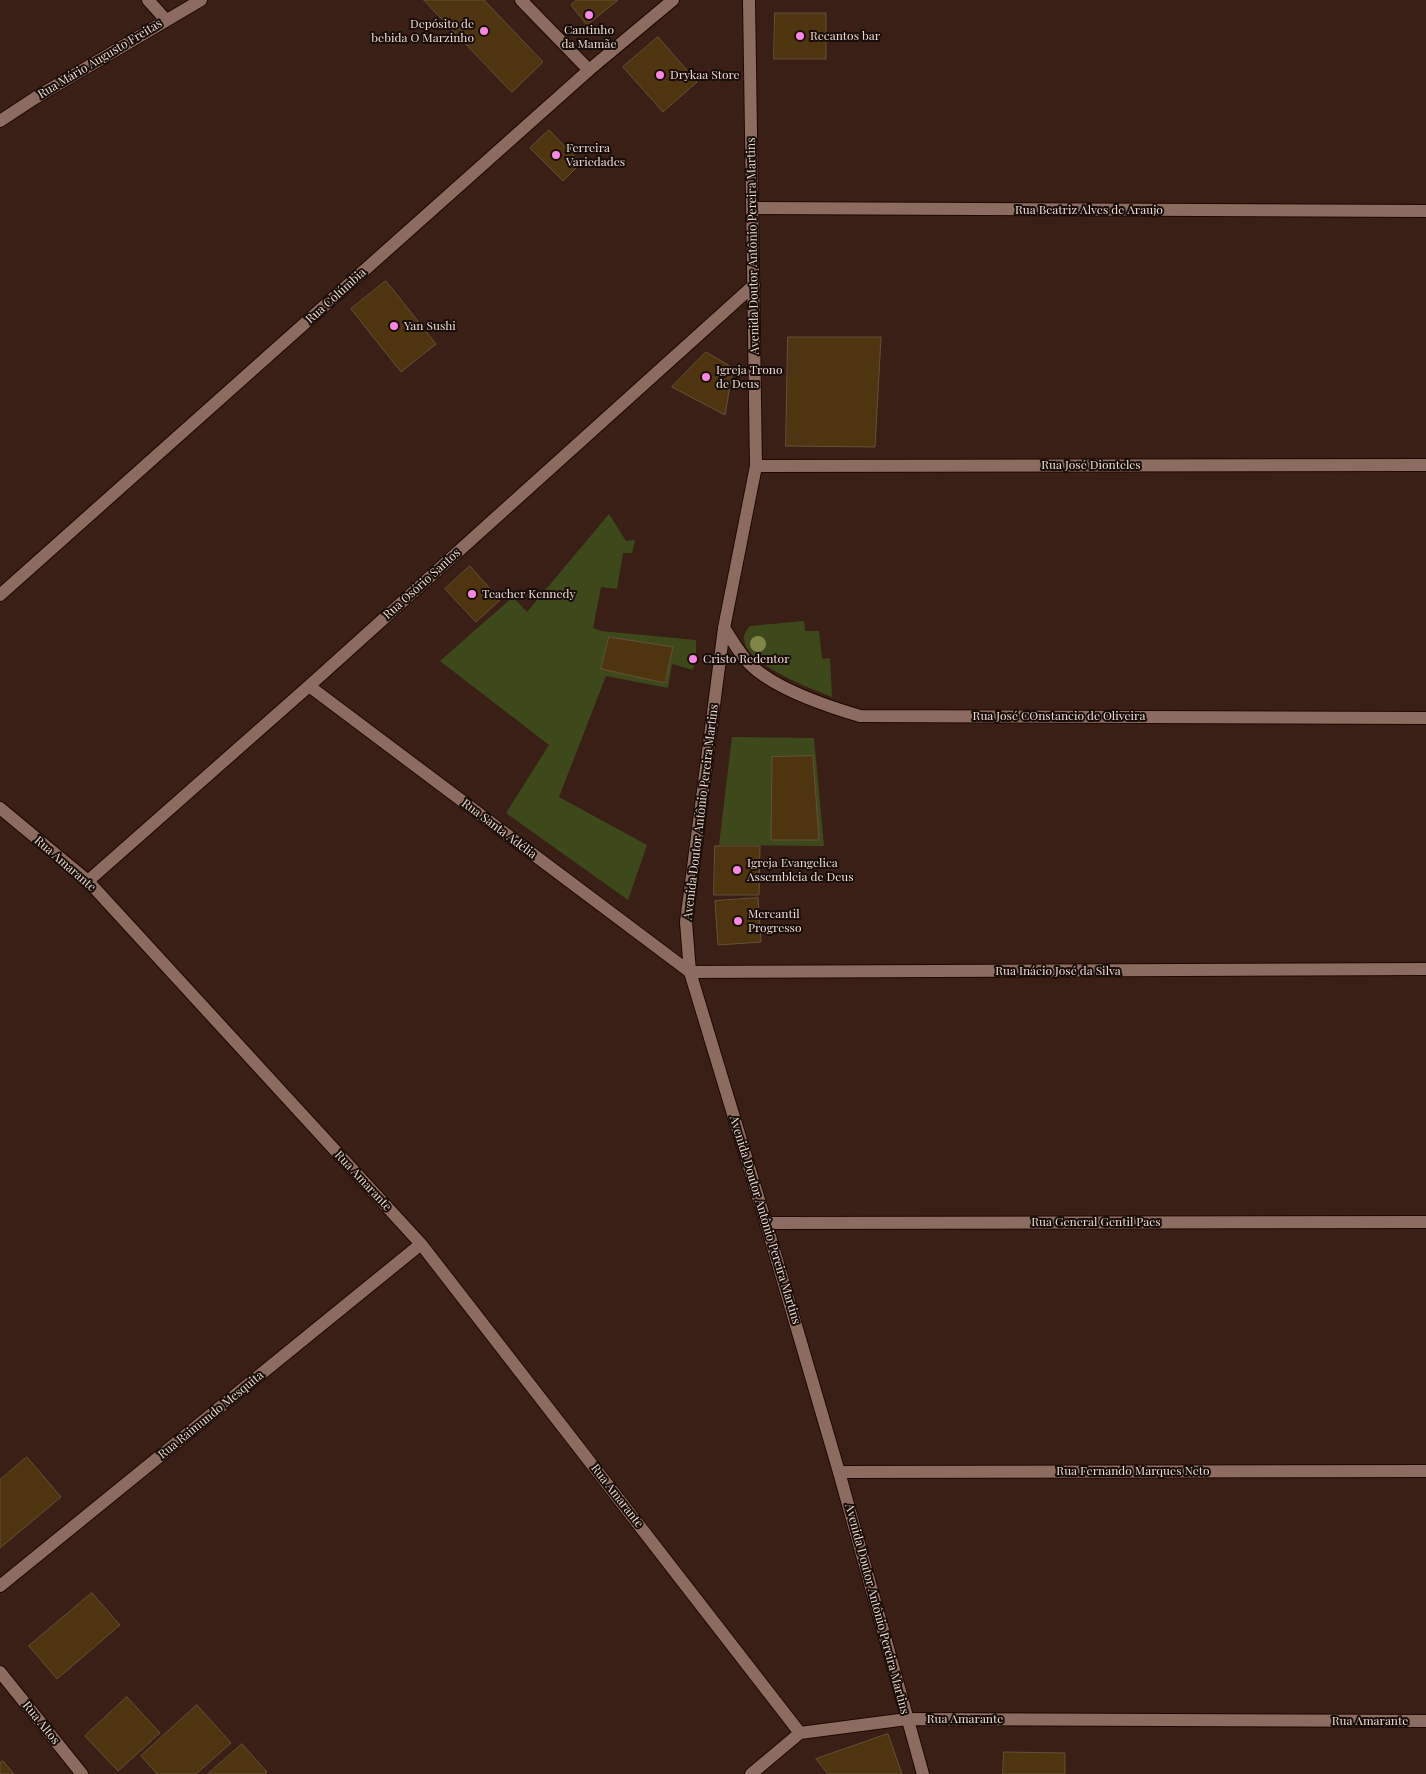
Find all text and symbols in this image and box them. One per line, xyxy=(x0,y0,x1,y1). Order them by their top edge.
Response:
marker: Cantinho da Mamãe xyxy=(583,9,595,21)
street label: Rua Mário Augusto Freitas xyxy=(35,16,165,102)
place label: Depósito de bebida O Marzinho xyxy=(371,17,474,45)
place label: Cantinho da Mamãe xyxy=(561,23,617,51)
marker: Depósito de bebida O Marzinho xyxy=(478,25,490,37)
place label: Recantos bar xyxy=(810,29,880,43)
marker: Recantos bar xyxy=(794,30,806,42)
place label: Drykaa Store xyxy=(670,68,740,82)
marker: Drykaa Store xyxy=(654,69,666,81)
street label: Avenida Doutor Antônio Pereira Martins xyxy=(744,137,762,355)
place label: Ferreira Variedades xyxy=(566,141,625,169)
marker: Ferreira Variedades xyxy=(550,149,562,161)
street label: Rua Beatriz Alves de Araujo xyxy=(1015,203,1163,217)
street label: Rua Colúmbia xyxy=(303,265,369,327)
place label: Yan Sushi xyxy=(404,319,456,333)
marker: Yan Sushi xyxy=(388,320,400,332)
place label: Igreja Trono de Deus xyxy=(716,363,783,391)
marker: Igreja Trono de Deus xyxy=(700,371,712,383)
street label: Rua José Dionteles xyxy=(1041,458,1141,472)
street label: Rua Osório Santos xyxy=(380,546,464,622)
place label: Teacher Kennedy xyxy=(482,587,576,601)
marker: Teacher Kennedy xyxy=(466,588,478,600)
place label: Cristo Redentor xyxy=(703,652,790,666)
marker: Cristo Redentor xyxy=(687,653,699,665)
street label: Avenida Doutor Antônio Pereira Martins xyxy=(681,703,721,921)
street label: Rua José COnstancio de Oliveira xyxy=(973,709,1145,723)
street label: Rua Santa Adélia xyxy=(459,796,539,862)
street label: Rua Amarante xyxy=(31,833,99,895)
place label: Igreja Evangelica Assembleia de Deus xyxy=(747,856,854,884)
marker: Igreja Evangelica Assembleia de Deus xyxy=(731,864,743,876)
place label: Mercantil Progresso xyxy=(748,907,802,935)
marker: Mercantil Progresso xyxy=(732,915,744,927)
street label: Rua Inácio José da Silva xyxy=(995,964,1121,978)
street label: Avenida Doutor Antônio Pereira Martins xyxy=(726,1114,804,1326)
street label: Rua Amarante xyxy=(332,1148,394,1214)
street label: Rua General Gentil Paes xyxy=(1031,1215,1161,1229)
street label: Rua Raimundo Mesquita xyxy=(155,1368,267,1462)
street label: Rua Amarante xyxy=(588,1461,646,1531)
street label: Rua Fernando Marques Neto xyxy=(1056,1464,1210,1478)
street label: Avenida Doutor Antônio Pereira Martins xyxy=(842,1502,912,1716)
street label: Rua Altos xyxy=(19,1699,63,1747)
street label: Rua Amarante xyxy=(927,1712,1003,1726)
street label: Rua Amarante xyxy=(1332,1714,1408,1728)

